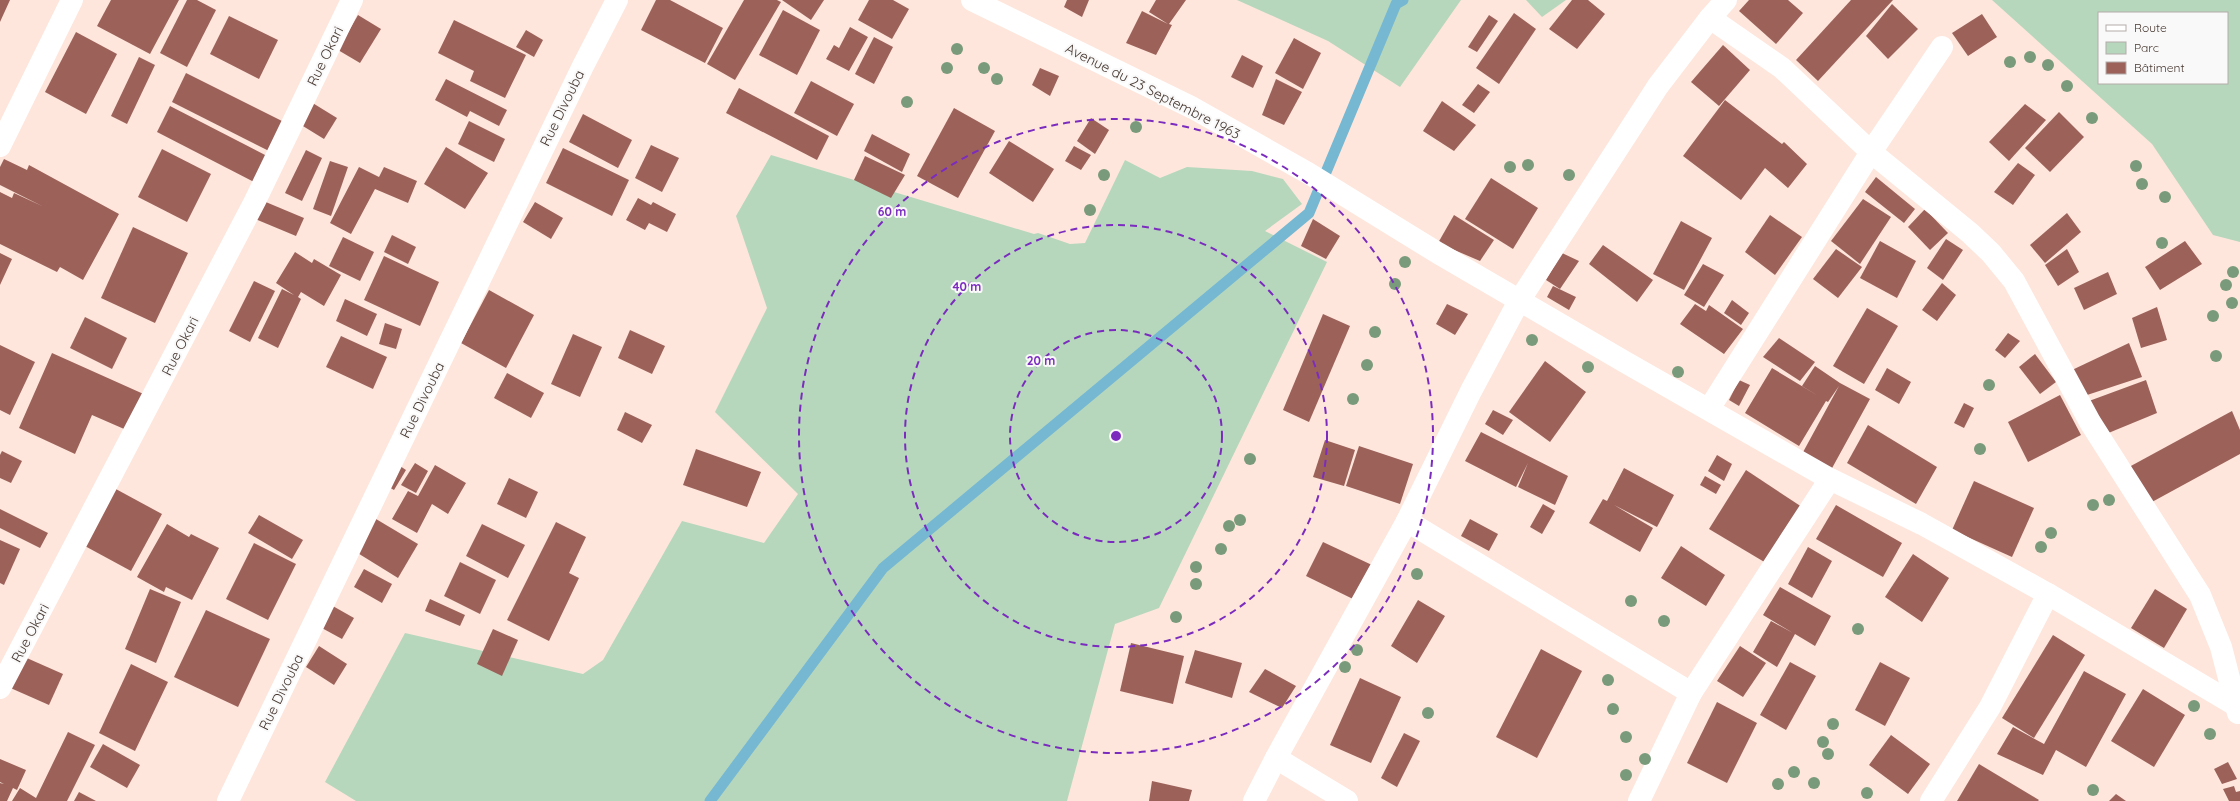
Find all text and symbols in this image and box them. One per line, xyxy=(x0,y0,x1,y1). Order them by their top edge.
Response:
legend xyxy=(2098,12,2228,84)
text: Route xyxy=(2134,20,2167,35)
street label: Rue Okari xyxy=(303,23,347,89)
street label: Avenue du 23 Septembre 1963 xyxy=(1063,39,1243,143)
text: Parc xyxy=(2134,40,2159,55)
text: Bâtiment xyxy=(2134,60,2184,75)
street label: Rue Divouba xyxy=(536,67,588,149)
text: 60 m xyxy=(878,204,906,219)
text: 40 m xyxy=(953,279,981,294)
street label: Rue Okari xyxy=(157,313,203,379)
text: 20 m xyxy=(1027,353,1055,368)
street label: Rue Divouba xyxy=(396,359,448,441)
centre of rings xyxy=(1109,429,1123,443)
street label: Rue Okari xyxy=(7,601,53,665)
street label: Rue Divouba xyxy=(255,651,307,733)

